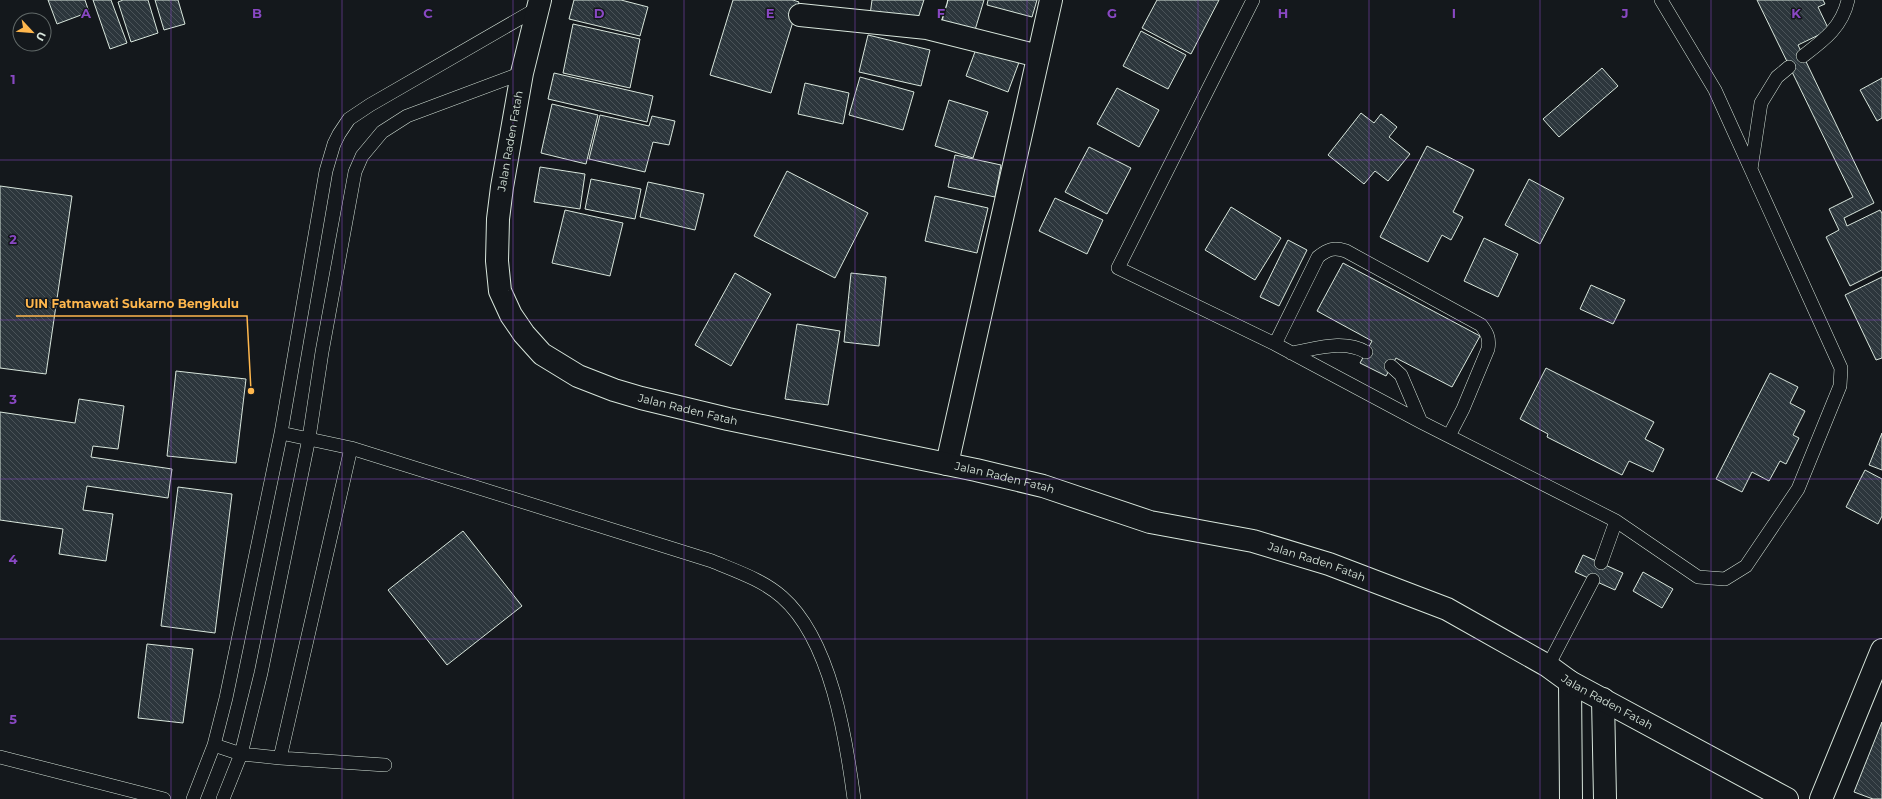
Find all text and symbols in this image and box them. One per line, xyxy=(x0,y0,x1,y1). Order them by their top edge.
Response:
text: A xyxy=(80,5,92,21)
text: B xyxy=(252,5,262,21)
text: C xyxy=(423,5,433,21)
text: D xyxy=(594,5,605,21)
text: E xyxy=(766,5,775,21)
text: F xyxy=(937,5,945,21)
text: G xyxy=(1107,5,1117,21)
text: H xyxy=(1278,5,1288,21)
text: I xyxy=(1452,5,1456,21)
text: J xyxy=(1620,5,1629,21)
text: K xyxy=(1791,5,1801,21)
north arrow xyxy=(12,12,52,52)
text: U xyxy=(33,29,49,43)
text: 1 xyxy=(10,71,16,87)
street label: Jalan Raden Fatah xyxy=(494,90,526,193)
text: 2 xyxy=(9,231,17,247)
callout: UIN Fatmawati Sukarno Bengkulu xyxy=(16,292,247,316)
text: UIN Fatmawati Sukarno Bengkulu xyxy=(25,296,239,311)
street label: Jalan Raden Fatah xyxy=(636,390,739,428)
text: 3 xyxy=(8,391,17,407)
street label: Jalan Raden Fatah xyxy=(953,459,1056,496)
street label: Jalan Raden Fatah xyxy=(1265,539,1368,584)
text: 4 xyxy=(9,551,18,567)
street label: Jalan Raden Fatah xyxy=(1558,671,1655,732)
text: 5 xyxy=(9,711,17,727)

